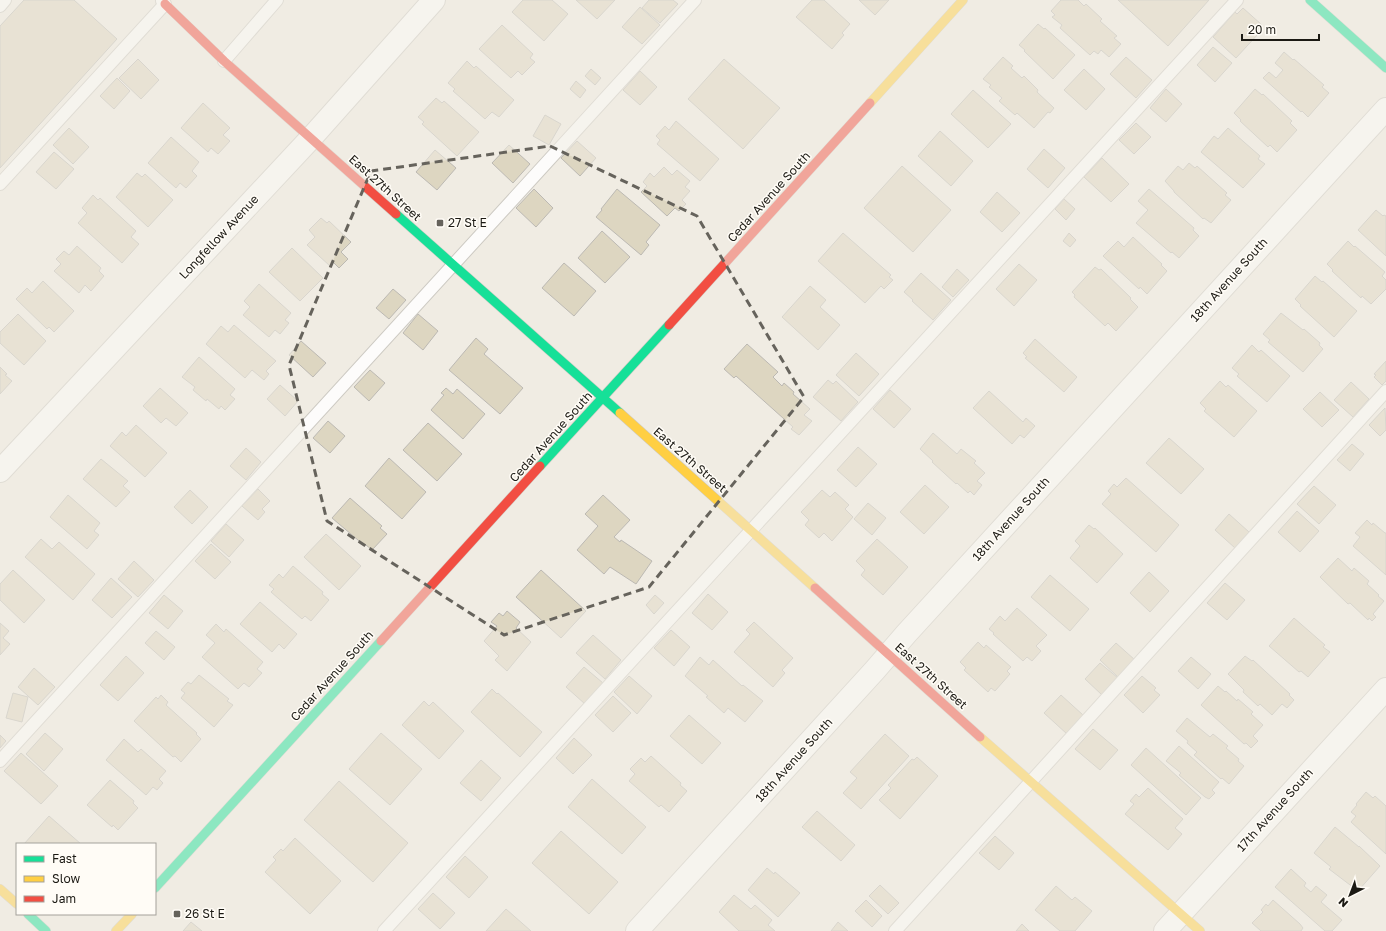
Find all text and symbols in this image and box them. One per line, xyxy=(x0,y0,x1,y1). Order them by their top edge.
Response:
scale bar xyxy=(1242,16,1319,42)
text: 20 m xyxy=(1248,22,1276,37)
street label: Cedar Avenue South xyxy=(724,148,813,245)
street label: East 27th Street xyxy=(346,151,425,224)
street label: Longfellow Avenue xyxy=(176,191,262,282)
place label: 27 St E xyxy=(448,215,487,230)
marker: 27 St E xyxy=(435,218,445,228)
street label: 18th Avenue South xyxy=(1187,235,1270,325)
street label: Cedar Avenue South xyxy=(506,388,595,485)
street label: East 27th Street xyxy=(651,424,730,496)
street label: 18th Avenue South xyxy=(969,474,1052,564)
street label: Cedar Avenue South xyxy=(287,627,376,724)
street label: East 27th Street xyxy=(892,639,971,712)
street label: 18th Avenue South xyxy=(752,715,835,805)
street label: 17th Avenue South xyxy=(1233,765,1316,854)
legend xyxy=(16,843,156,915)
text: Fast xyxy=(52,851,77,866)
text: Slow xyxy=(52,871,80,886)
north arrow xyxy=(1330,875,1370,915)
text: Jam xyxy=(52,891,76,906)
text: N xyxy=(1336,895,1350,910)
place label: 26 St E xyxy=(185,906,225,921)
marker: 26 St E xyxy=(172,909,182,919)

